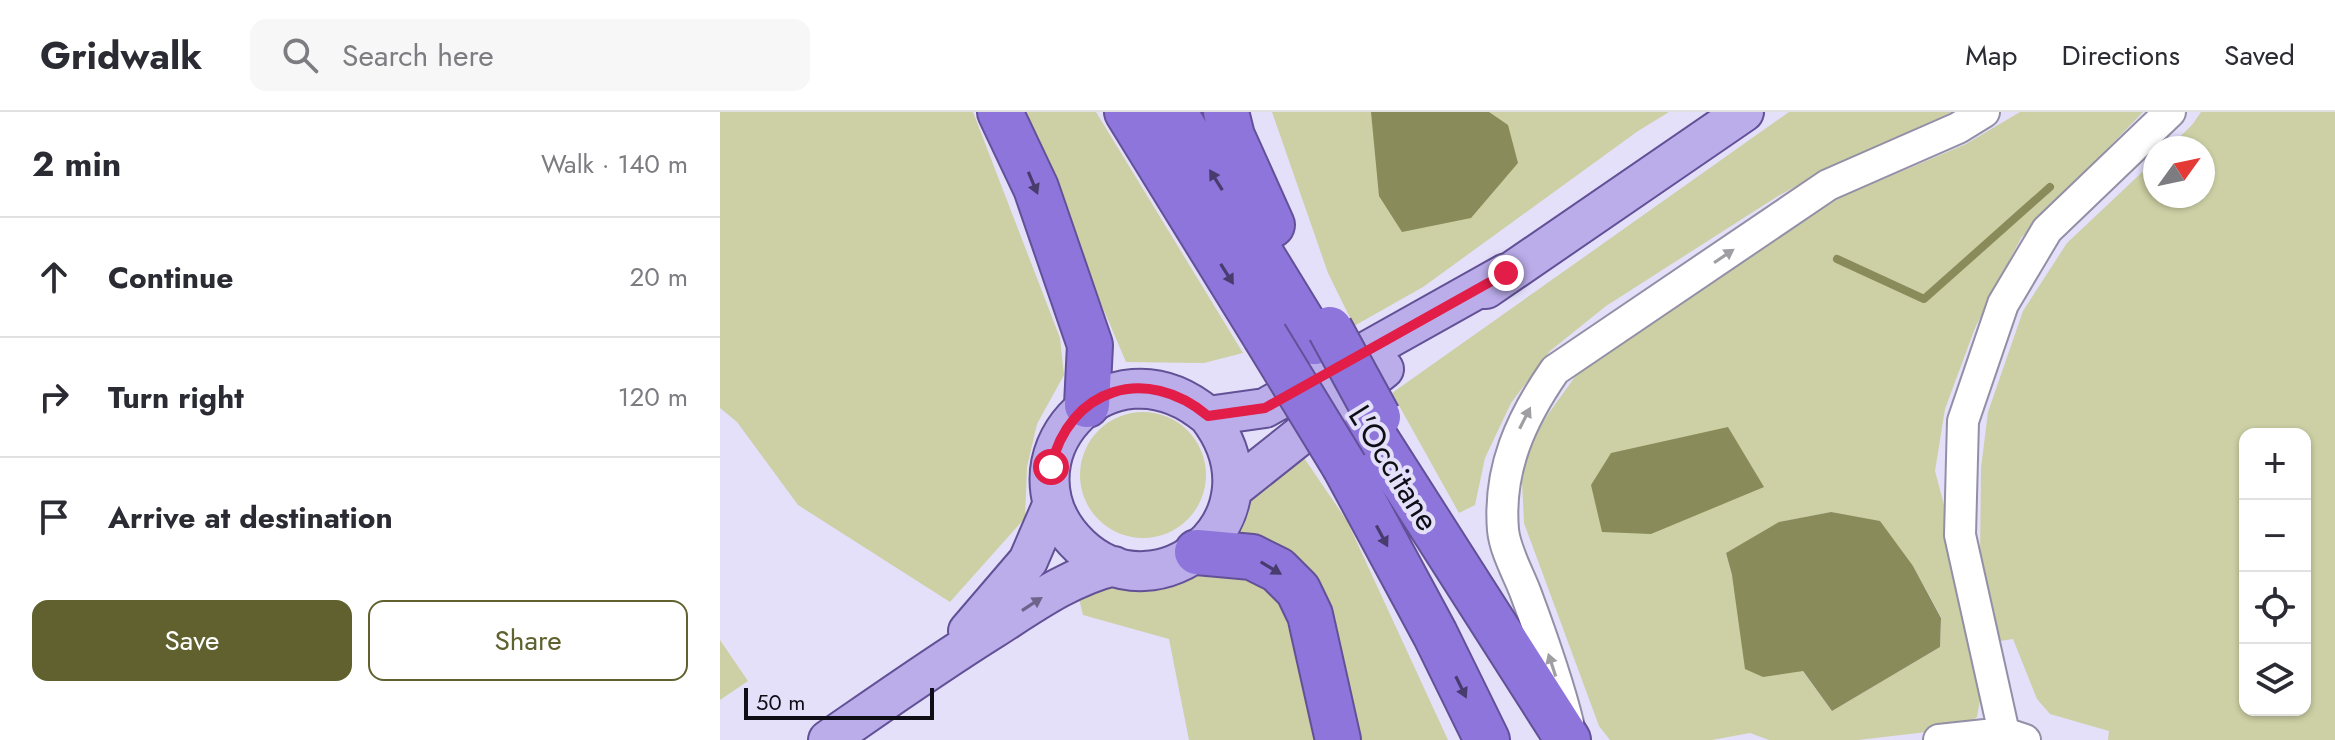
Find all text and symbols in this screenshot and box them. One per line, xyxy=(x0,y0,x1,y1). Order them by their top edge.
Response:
search box xyxy=(250,19,810,91)
text: Gridwalk xyxy=(40,28,202,83)
icon: search xyxy=(278,33,322,77)
text: Search here xyxy=(342,34,494,77)
text: Map xyxy=(1965,35,2017,76)
text: Directions xyxy=(2061,35,2180,76)
text: Saved xyxy=(2224,35,2295,76)
north arrow xyxy=(2143,136,2215,208)
text: 2 min xyxy=(32,140,121,189)
text: Walk · 140 m xyxy=(541,145,688,183)
one-way arrow xyxy=(1209,169,1223,191)
one-way arrow xyxy=(1026,171,1039,195)
one-way arrow xyxy=(1713,249,1734,264)
icon: ahead xyxy=(32,255,76,299)
route end xyxy=(1488,255,1524,291)
text: Continue xyxy=(108,256,234,299)
text: 20 m xyxy=(630,258,688,296)
one-way arrow xyxy=(1219,263,1233,285)
icon: right xyxy=(32,375,76,419)
text: Turn right xyxy=(108,376,244,419)
text: 120 m xyxy=(618,378,688,416)
street label: L'Occitane xyxy=(1337,396,1451,540)
one-way arrow xyxy=(1518,406,1532,429)
map controls xyxy=(2239,428,2311,716)
button: + xyxy=(2239,428,2311,500)
route start xyxy=(1033,449,1069,485)
icon: arrive xyxy=(32,495,76,539)
text: Arrive at destination xyxy=(108,496,393,539)
button: − xyxy=(2239,500,2311,572)
one-way arrow xyxy=(1374,525,1388,547)
one-way arrow xyxy=(1260,561,1282,575)
button: locate xyxy=(2239,572,2311,644)
one-way arrow xyxy=(1022,596,1043,611)
button: Save xyxy=(32,600,352,681)
button: Share xyxy=(368,600,688,681)
button: layers xyxy=(2239,644,2311,716)
one-way arrow xyxy=(1545,653,1558,677)
one-way arrow xyxy=(1454,676,1467,699)
scale bar xyxy=(744,684,934,720)
text: 50 m xyxy=(756,686,805,718)

